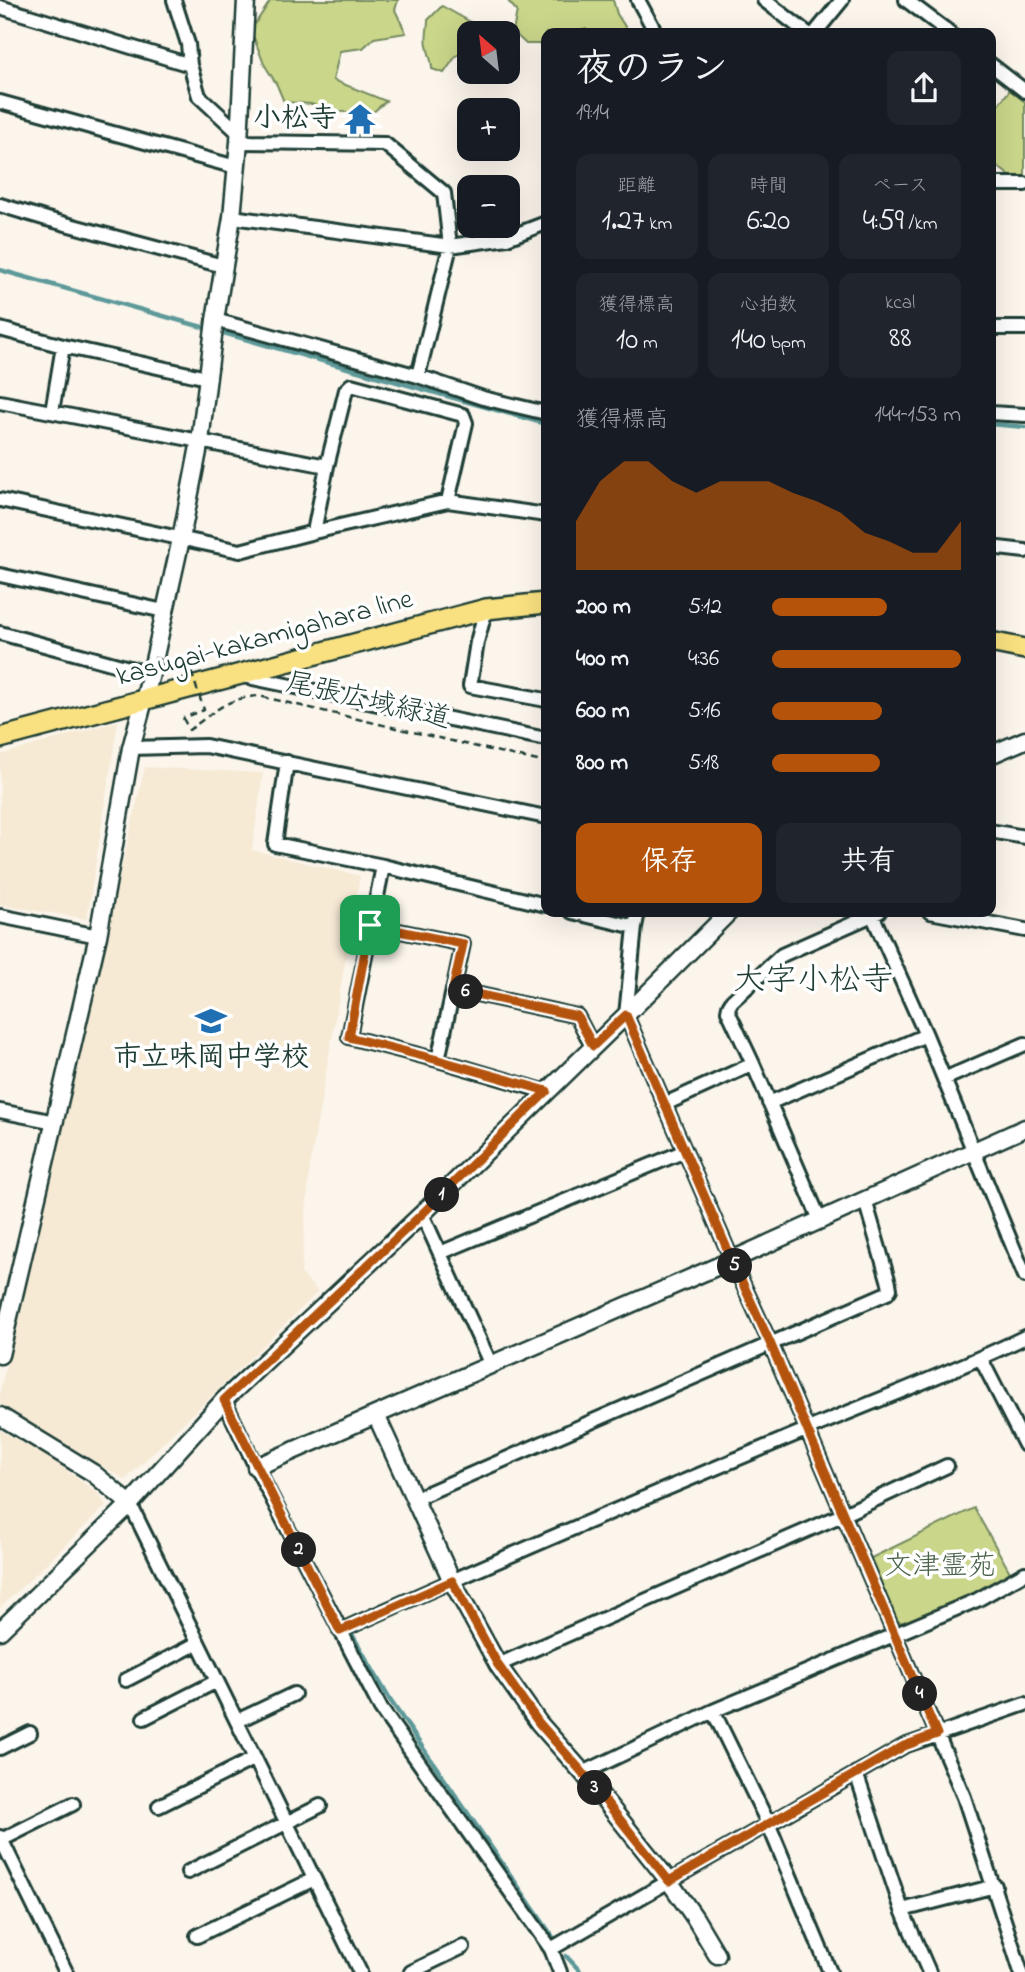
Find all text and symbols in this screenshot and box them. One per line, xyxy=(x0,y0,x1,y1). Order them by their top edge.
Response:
north arrow xyxy=(457,21,520,84)
map controls xyxy=(457,21,520,238)
text: 夜のラン xyxy=(576,43,728,99)
button: share xyxy=(887,51,961,125)
text: 19:14 xyxy=(576,97,609,130)
button: + xyxy=(457,98,520,161)
place label: 小松寺 xyxy=(253,99,337,140)
temple icon: 小松寺 xyxy=(343,102,377,136)
text: 距離 xyxy=(618,173,656,200)
text: 時間 xyxy=(749,173,788,200)
text: ペース xyxy=(872,173,928,200)
button: − xyxy=(457,175,520,238)
text: 1.27 xyxy=(601,200,644,244)
text: 6:20 xyxy=(747,200,790,244)
text: 4:59 xyxy=(863,200,904,244)
text: km xyxy=(644,211,672,238)
text: /km xyxy=(904,211,938,238)
text: kcal xyxy=(885,290,915,317)
text: 獲得標高 xyxy=(599,292,675,319)
text: 心拍数 xyxy=(740,292,797,319)
text: 88 xyxy=(889,317,911,361)
text: 10 xyxy=(616,319,638,363)
text: 140 xyxy=(731,319,766,363)
text: m xyxy=(638,330,658,357)
text: bpm xyxy=(766,330,806,357)
text: 144–153 m xyxy=(875,399,961,432)
text: 獲得標高 xyxy=(576,404,668,437)
street label: kasugai-kakamigahara line xyxy=(112,580,418,698)
text: 200 m xyxy=(576,591,631,624)
text: 5:12 xyxy=(688,591,722,624)
text: 400 m xyxy=(576,643,629,676)
text: 4:36 xyxy=(688,643,719,676)
street label: 尾張広域緑道 xyxy=(282,663,454,741)
text: 600 m xyxy=(576,695,630,728)
text: 5:16 xyxy=(688,695,721,728)
text: 800 m xyxy=(576,747,628,780)
text: 5:18 xyxy=(688,747,719,780)
button: 保存 xyxy=(576,823,762,903)
button: 共有 xyxy=(776,823,961,903)
pin xyxy=(340,895,400,955)
icon: arrive xyxy=(351,906,389,944)
district label: 大字小松寺 xyxy=(733,958,893,1005)
pin: 6 xyxy=(448,974,484,1010)
text: 6 xyxy=(461,978,470,1005)
school or university icon: 市立味岡中学校 xyxy=(194,1004,228,1038)
place label: 市立味岡中学校 xyxy=(113,1038,309,1079)
pin: 1 xyxy=(424,1178,460,1212)
text: 1 xyxy=(438,1181,445,1208)
pin: 5 xyxy=(718,1248,752,1284)
text: 5 xyxy=(729,1252,740,1279)
pin: 2 xyxy=(282,1532,316,1568)
text: 2 xyxy=(294,1536,303,1563)
park label: 文津霊苑 xyxy=(884,1547,996,1588)
pin: 4 xyxy=(902,1676,937,1712)
text: 4 xyxy=(916,1680,923,1707)
pin: 3 xyxy=(578,1770,612,1806)
text: 3 xyxy=(591,1774,598,1801)

